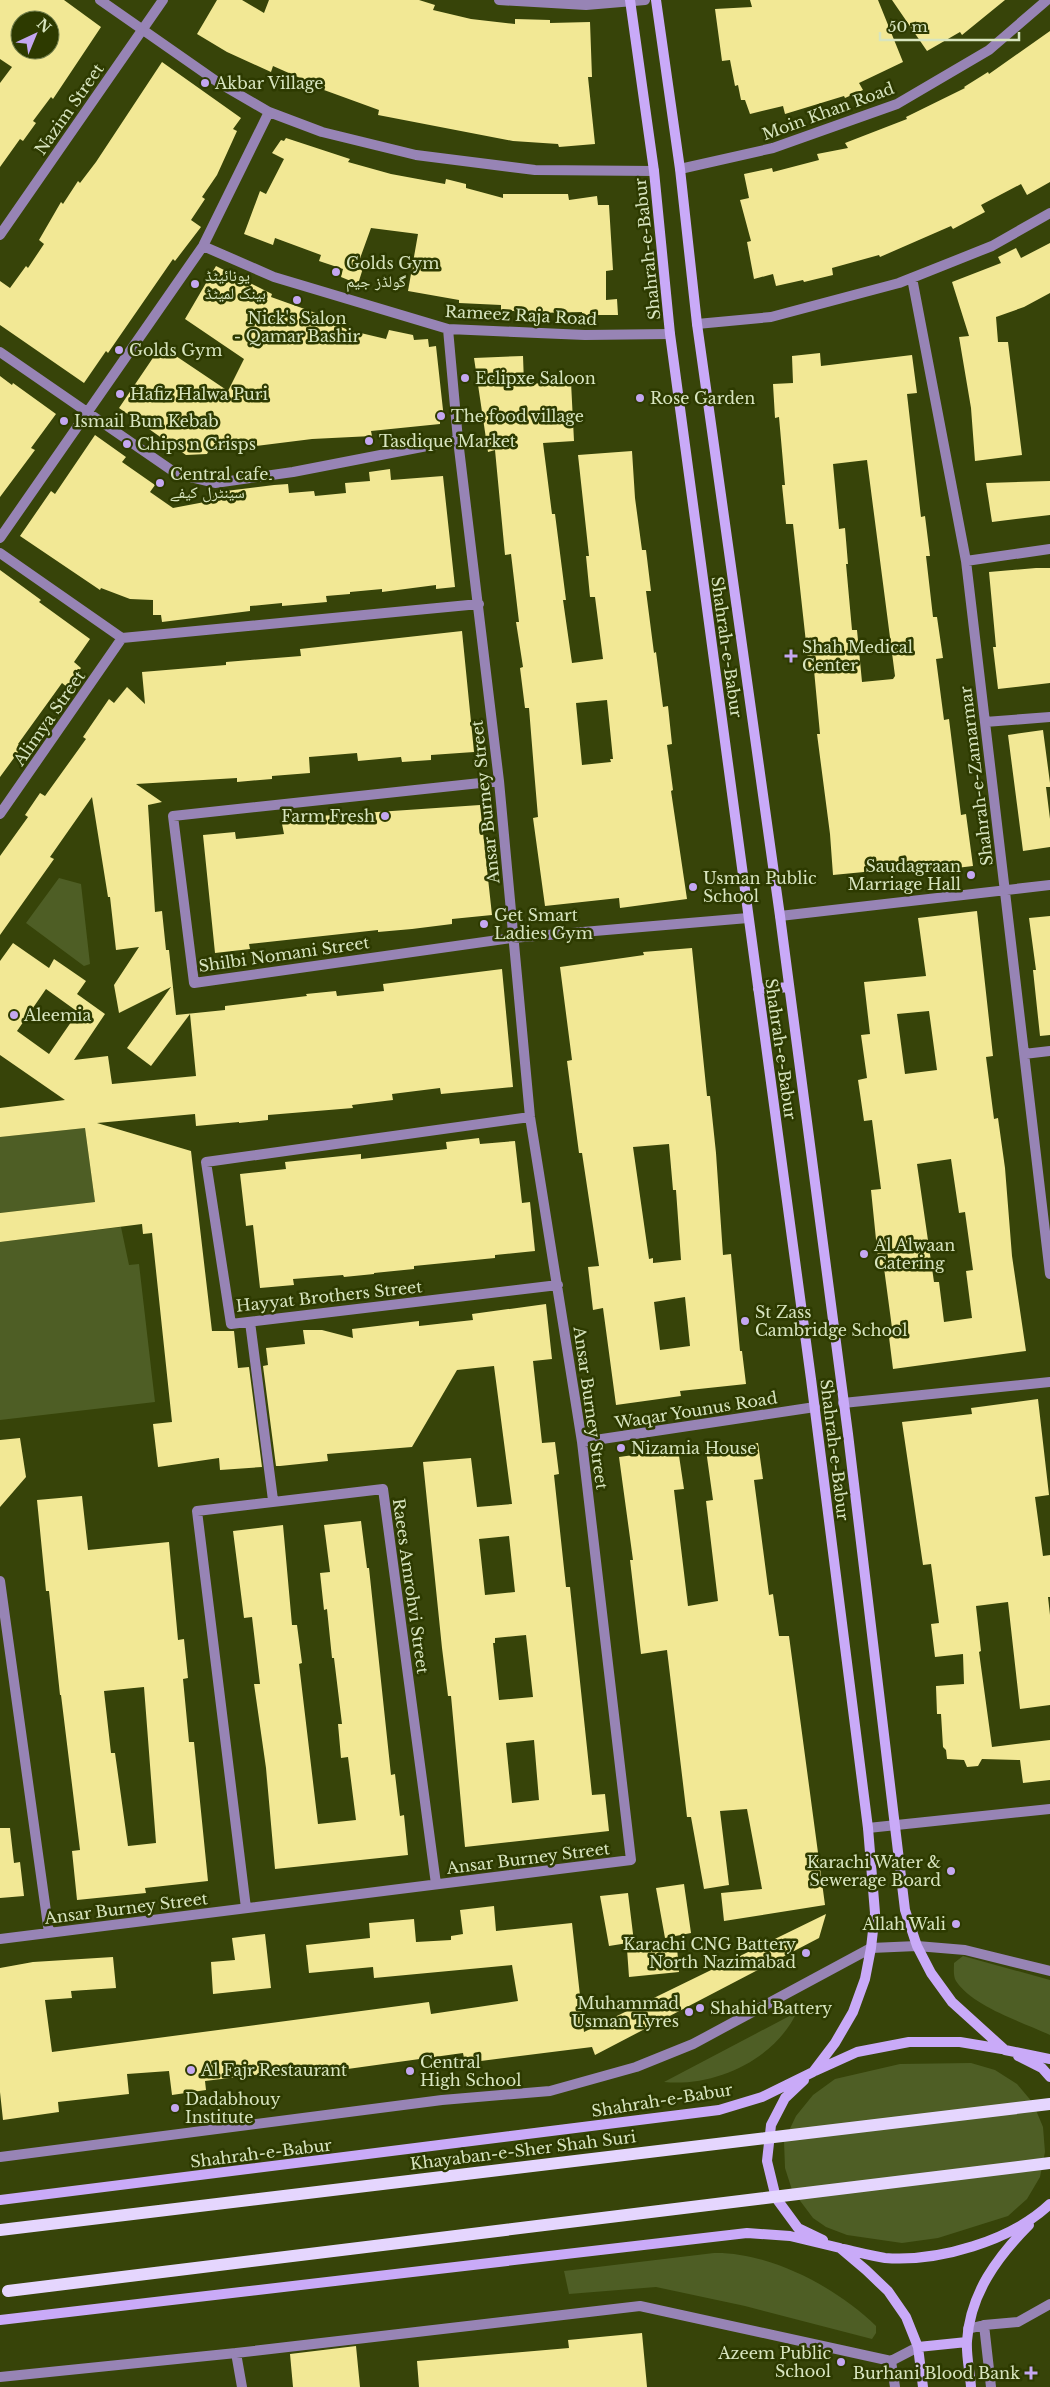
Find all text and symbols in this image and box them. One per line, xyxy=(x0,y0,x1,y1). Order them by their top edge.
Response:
north arrow xyxy=(10,10,60,60)
scale bar xyxy=(880,10,1019,42)
text: N xyxy=(33,15,55,37)
text: 50 m xyxy=(888,17,928,36)
street label: Nazim Street xyxy=(30,59,108,159)
place label: Akbar Village xyxy=(214,73,323,93)
marker: Akbar Village xyxy=(199,77,211,89)
street label: Moin Khan Road xyxy=(759,78,897,144)
street label: Shahrah-e-Babur xyxy=(630,177,664,321)
place label: Golds Gym گولڈز جیم xyxy=(346,253,439,292)
place label: یونائیٹڈ بینک لمیٹڈ xyxy=(205,265,266,303)
marker: Golds Gym گولڈز جیم xyxy=(330,266,342,278)
marker: یونائیٹڈ بینک لمیٹڈ xyxy=(189,278,201,290)
marker: Nick's Salon - Qamar Bashir xyxy=(291,294,303,306)
street label: Rameez Raja Road xyxy=(444,301,598,329)
place label: Nick's Salon - Qamar Bashir xyxy=(234,308,360,346)
place label: Golds Gym xyxy=(129,340,222,360)
marker: Golds Gym xyxy=(113,344,125,356)
place label: Eclipxe Saloon xyxy=(475,368,596,388)
marker: Eclipxe Saloon xyxy=(459,372,471,384)
place label: Hafiz Halwa Puri xyxy=(130,384,268,404)
marker: Hafiz Halwa Puri xyxy=(114,388,126,400)
place label: Rose Garden xyxy=(650,388,755,408)
marker: Rose Garden xyxy=(634,392,646,404)
place label: The food village xyxy=(451,406,584,426)
marker: The food village xyxy=(435,410,447,422)
place label: Ismail Bun Kebab xyxy=(74,411,219,431)
marker: Ismail Bun Kebab xyxy=(58,415,70,427)
place label: Tasdique Market xyxy=(379,431,516,451)
place label: Chips n Crisps xyxy=(137,434,256,454)
marker: Tasdique Market xyxy=(363,435,375,447)
marker: Chips n Crisps xyxy=(121,438,133,450)
place label: Central cafe۔ سینٹرل کیفے xyxy=(170,464,272,503)
marker: Central cafe۔ سینٹرل کیفے xyxy=(154,477,166,489)
street label: Shahrah-e-Babur xyxy=(707,575,747,719)
place label: Shah Medical Center xyxy=(802,637,913,675)
marker: Shah Medical Center xyxy=(784,649,798,663)
street label: Alimya Street xyxy=(8,667,89,770)
street label: Shahrah-e-Zamarmar xyxy=(955,685,997,867)
street label: Ansar Burney Street xyxy=(466,719,504,886)
place label: Farm Fresh xyxy=(281,806,375,826)
marker: Farm Fresh xyxy=(379,810,391,822)
place label: Saudagraan Marriage Hall xyxy=(848,856,961,894)
place label: Usman Public School xyxy=(703,868,817,906)
marker: Saudagraan Marriage Hall xyxy=(965,869,977,881)
marker: Usman Public School xyxy=(687,881,699,893)
place label: Get Smart Ladies Gym xyxy=(494,905,593,943)
marker: Get Smart Ladies Gym xyxy=(478,918,490,930)
street label: Shilbi Nomani Street xyxy=(197,932,371,976)
street label: Shahrah-e-Babur xyxy=(761,977,801,1121)
place label: Aleemia xyxy=(23,1005,92,1025)
marker: Aleemia xyxy=(8,1009,20,1021)
place label: Al Alwaan Catering xyxy=(873,1235,955,1273)
marker: Al Alwaan Catering xyxy=(858,1248,870,1260)
street label: Hayyat Brothers Street xyxy=(235,1276,423,1316)
place label: St Zass Cambridge School xyxy=(755,1302,908,1340)
marker: St Zass Cambridge School xyxy=(739,1315,751,1327)
street label: Ansar Burney Street xyxy=(570,1324,612,1491)
street label: Shahrah-e-Babur xyxy=(816,1378,854,1522)
street label: Waqar Younus Road xyxy=(612,1387,779,1433)
place label: Nizamia House xyxy=(631,1438,756,1458)
marker: Nizamia House xyxy=(615,1442,627,1454)
street label: Raees Amrohvi Street xyxy=(389,1497,433,1675)
street label: Ansar Burney Street xyxy=(444,1838,611,1878)
place label: Karachi Water & Sewerage Board xyxy=(807,1852,941,1890)
marker: Karachi Water & Sewerage Board xyxy=(945,1865,957,1877)
street label: Ansar Burney Street xyxy=(42,1888,209,1928)
place label: Allah Wali xyxy=(861,1914,947,1934)
marker: Allah Wali xyxy=(950,1918,962,1930)
place label: Karachi CNG Battery North Nazimabad xyxy=(623,1934,797,1972)
marker: Karachi CNG Battery North Nazimabad xyxy=(800,1947,812,1959)
place label: Muhammad Usman Tyres xyxy=(572,1993,679,2031)
place label: Shahid Battery xyxy=(710,1998,833,2018)
marker: Shahid Battery xyxy=(694,2002,706,2014)
marker: Muhammad Usman Tyres xyxy=(683,2006,695,2018)
place label: Central High School xyxy=(420,2052,521,2090)
place label: Al Fajr Restaurant xyxy=(200,2060,347,2080)
marker: Al Fajr Restaurant xyxy=(185,2064,197,2076)
marker: Central High School xyxy=(404,2065,416,2077)
street label: Shahrah-e-Babur xyxy=(590,2079,734,2121)
place label: Dadabhouy Institute xyxy=(185,2089,281,2127)
marker: Dadabhouy Institute xyxy=(169,2102,181,2114)
street label: Khayaban-e-Sher Shah Suri xyxy=(409,2126,638,2174)
street label: Shahrah-e-Babur xyxy=(189,2134,333,2172)
place label: Azeem Public School xyxy=(717,2343,831,2381)
marker: Azeem Public School xyxy=(835,2356,847,2368)
place label: Burhani Blood Bank xyxy=(853,2363,1020,2383)
marker: Burhani Blood Bank xyxy=(1024,2366,1038,2380)

